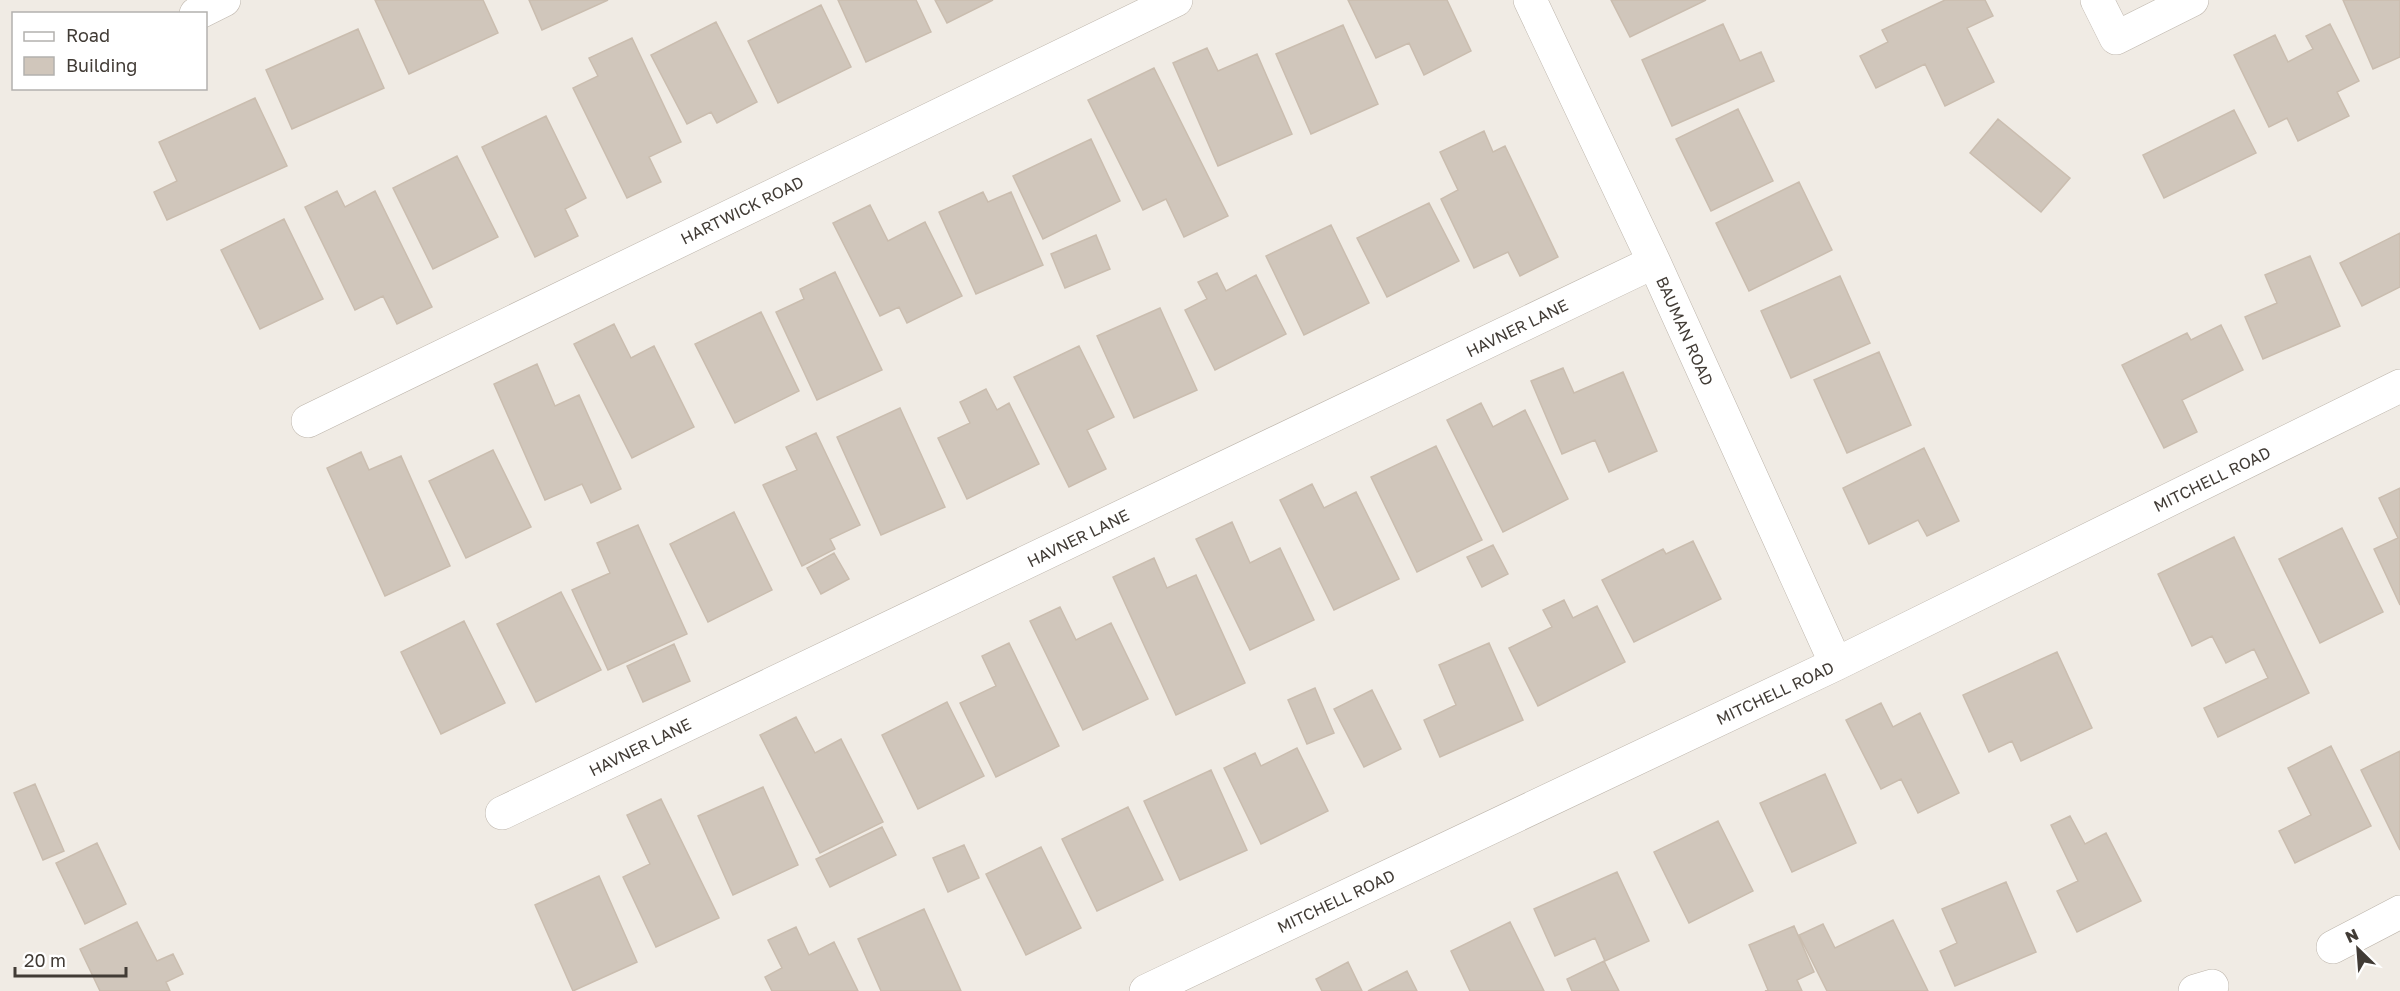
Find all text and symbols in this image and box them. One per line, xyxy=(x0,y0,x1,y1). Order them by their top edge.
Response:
legend xyxy=(12,12,207,90)
text: Road xyxy=(66,24,110,46)
text: Building xyxy=(66,54,137,76)
street label: HARTWICK ROAD xyxy=(677,172,807,248)
street label: BAUMAN ROAD xyxy=(1652,273,1718,389)
street label: HAVNER LANE xyxy=(1463,295,1571,361)
street label: MITCHELL ROAD xyxy=(2150,442,2274,516)
street label: HAVNER LANE xyxy=(1024,505,1132,571)
street label: MITCHELL ROAD xyxy=(1713,657,1837,729)
street label: HAVNER LANE xyxy=(586,714,694,780)
street label: MITCHELL ROAD xyxy=(1274,865,1398,937)
north arrow xyxy=(2328,919,2388,979)
text: N xyxy=(2342,924,2361,947)
scale bar xyxy=(15,940,126,978)
text: 20 m xyxy=(24,949,66,971)

